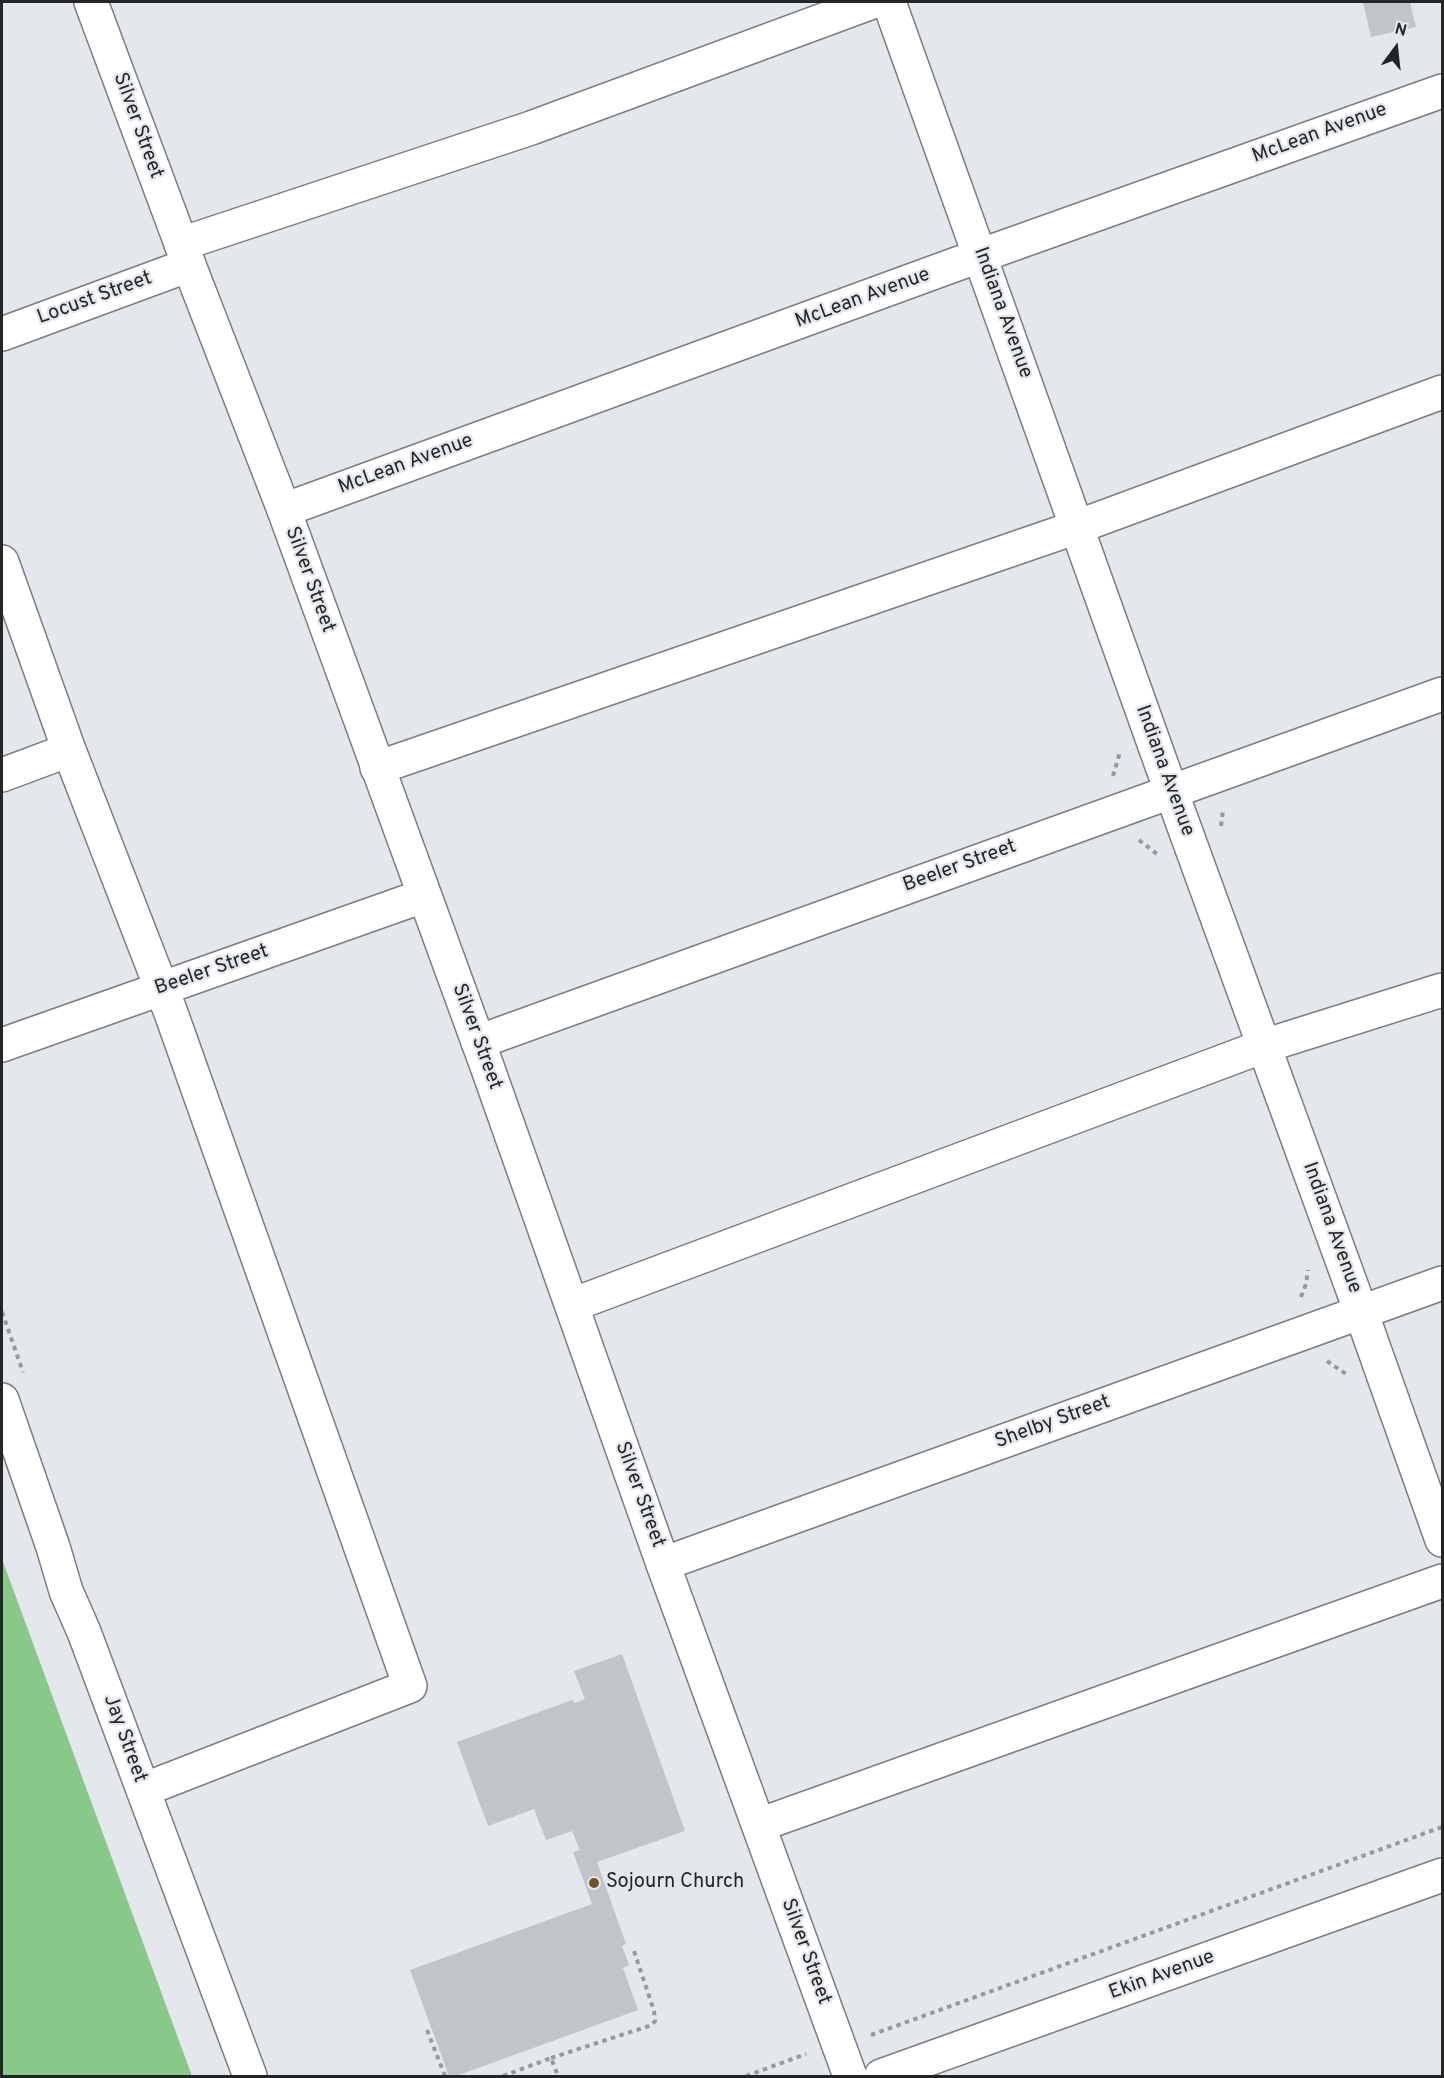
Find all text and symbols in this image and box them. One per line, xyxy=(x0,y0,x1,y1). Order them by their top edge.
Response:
north arrow xyxy=(1366,18,1426,78)
text: N xyxy=(1393,19,1409,42)
street label: Silver Street xyxy=(107,70,167,182)
street label: McLean Avenue xyxy=(1249,99,1391,169)
street label: Indiana Avenue xyxy=(967,244,1037,382)
street label: McLean Avenue xyxy=(792,264,934,334)
street label: Locust Street xyxy=(34,267,156,331)
street label: McLean Avenue xyxy=(335,430,477,500)
street label: Silver Street xyxy=(279,524,339,636)
street label: Indiana Avenue xyxy=(1129,702,1199,840)
street label: Beeler Street xyxy=(900,835,1020,899)
street label: Beeler Street xyxy=(152,940,272,1002)
street label: Silver Street xyxy=(446,981,506,1093)
street label: Indiana Avenue xyxy=(1296,1159,1366,1297)
street label: Shelby Street xyxy=(992,1391,1114,1455)
street label: Silver Street xyxy=(609,1439,669,1551)
street label: Jay Street xyxy=(97,1692,151,1786)
place label: Sojourn Church xyxy=(606,1871,744,1895)
marker: Sojourn Church xyxy=(587,1876,601,1890)
street label: Silver Street xyxy=(775,1896,835,2008)
street label: Ekin Avenue xyxy=(1106,1946,1218,2006)

